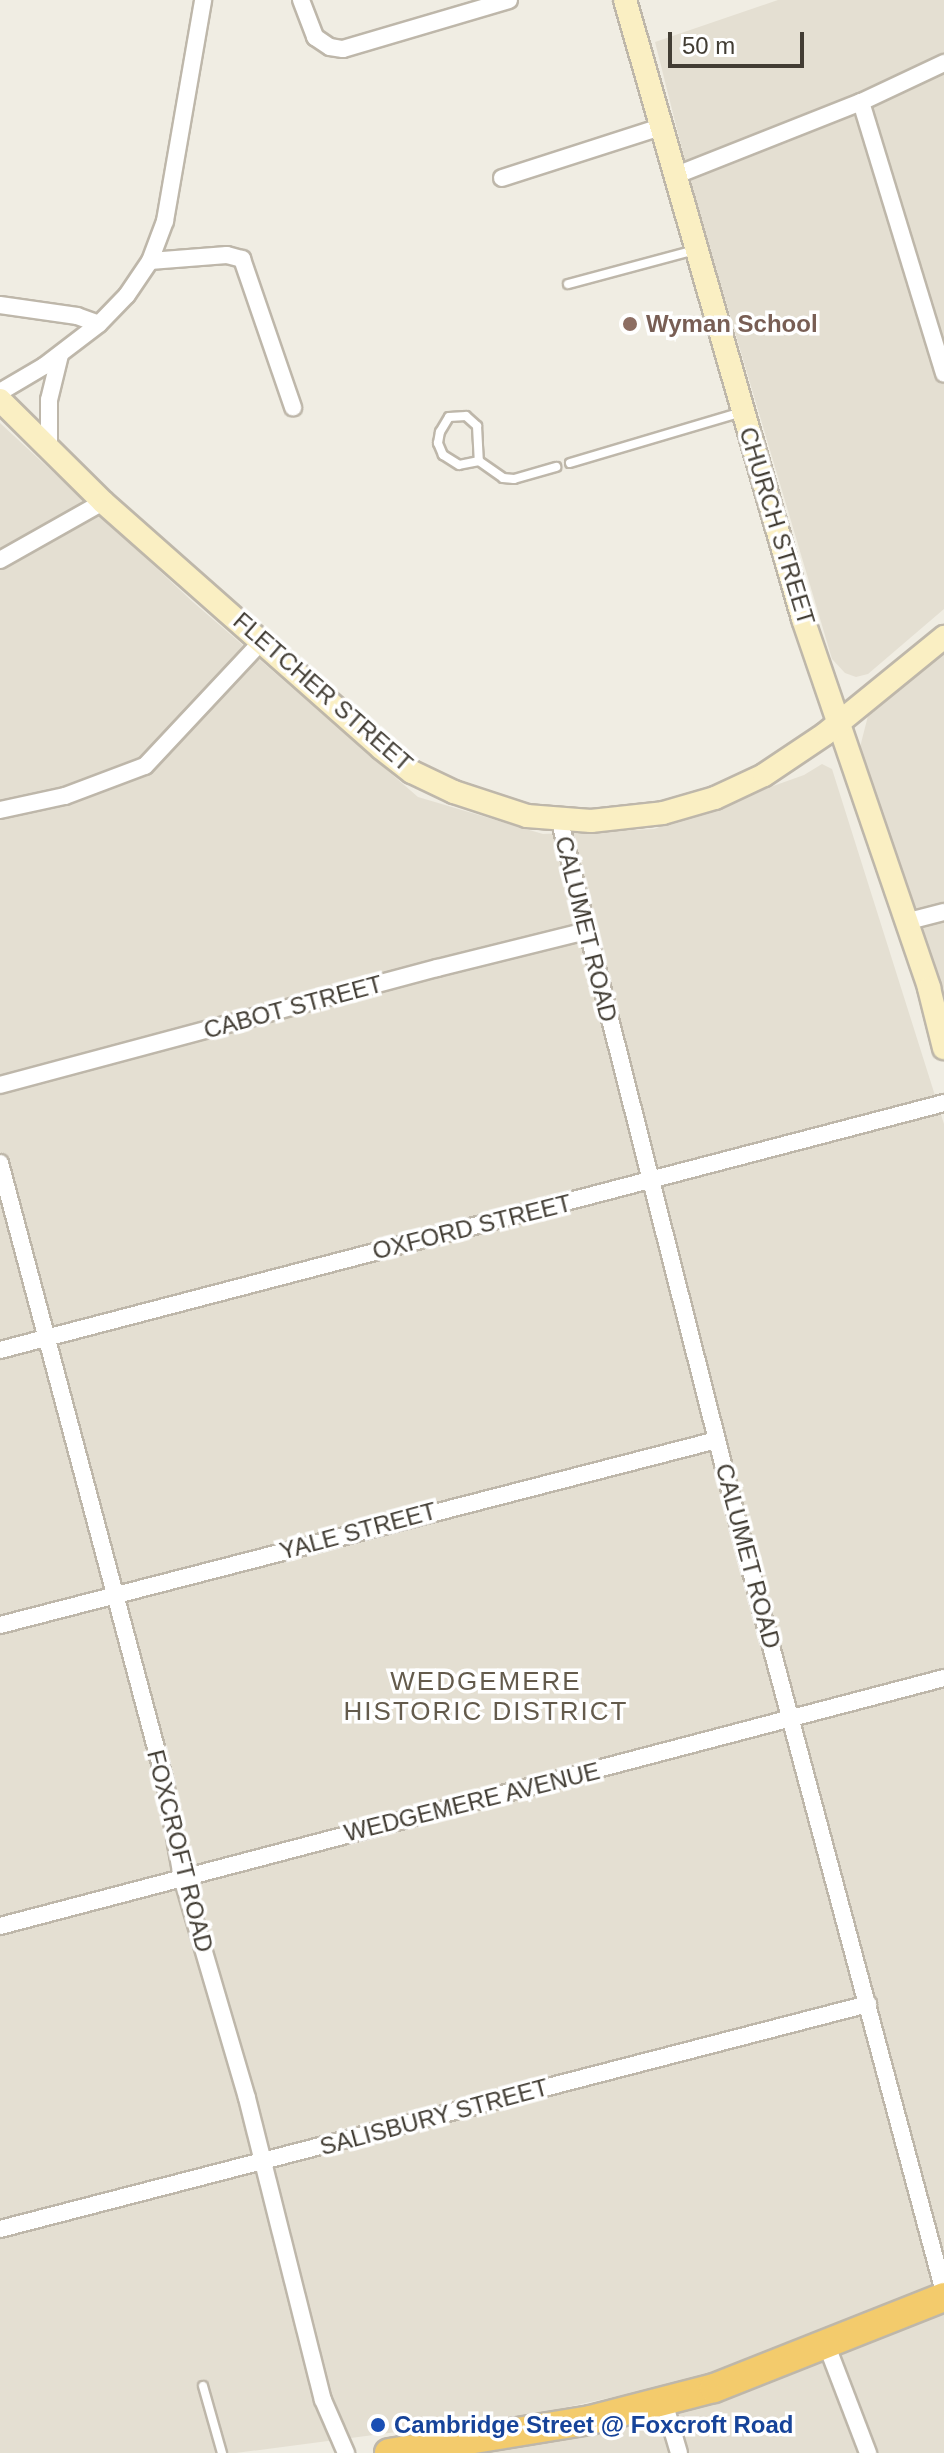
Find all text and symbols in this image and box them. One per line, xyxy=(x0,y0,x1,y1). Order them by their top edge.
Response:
scale bar xyxy=(672,16,808,66)
text: 50 m xyxy=(682,32,735,59)
place label: Wyman School xyxy=(646,310,818,338)
marker: Wyman School xyxy=(621,315,639,333)
street label: CHURCH STREET xyxy=(733,424,821,628)
street label: FLETCHER STREET xyxy=(228,606,418,778)
street label: CALUMET ROAD xyxy=(549,833,623,1025)
street label: CABOT STREET xyxy=(200,969,386,1045)
street label: OXFORD STREET xyxy=(370,1188,574,1266)
street label: CALUMET ROAD xyxy=(709,1460,787,1652)
street label: YALE STREET xyxy=(277,1496,439,1566)
district label: WEDGEMERE HISTORIC DISTRICT xyxy=(344,1666,628,1728)
street label: FOXCROFT ROAD xyxy=(141,1747,219,1955)
street label: WEDGEMERE AVENUE xyxy=(341,1756,603,1848)
street label: SALISBURY STREET xyxy=(316,2073,552,2161)
place label: Cambridge Street @ Foxcroft Road xyxy=(394,2411,793,2439)
marker: Cambridge Street @ Foxcroft Road xyxy=(369,2416,387,2434)

